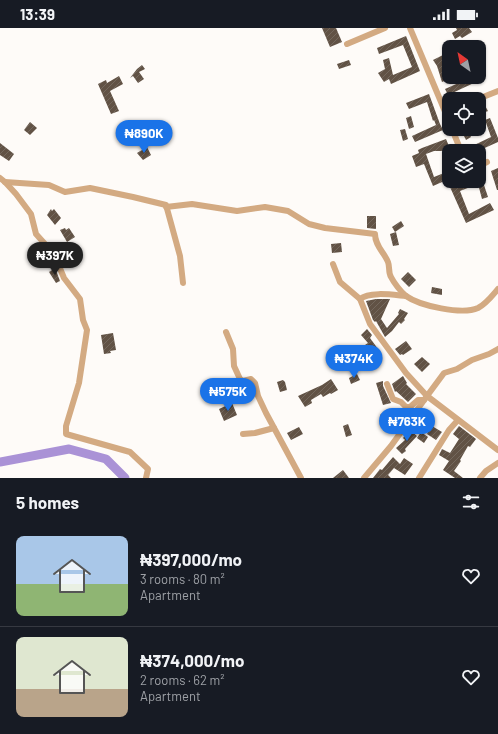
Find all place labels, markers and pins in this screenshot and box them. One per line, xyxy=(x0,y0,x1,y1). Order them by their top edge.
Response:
pin: ₦890K xyxy=(116,120,172,154)
pin: ₦397K xyxy=(27,242,83,276)
pin: ₦374K xyxy=(326,345,382,379)
pin: ₦575K xyxy=(200,378,256,412)
pin: ₦763K xyxy=(379,408,435,442)

